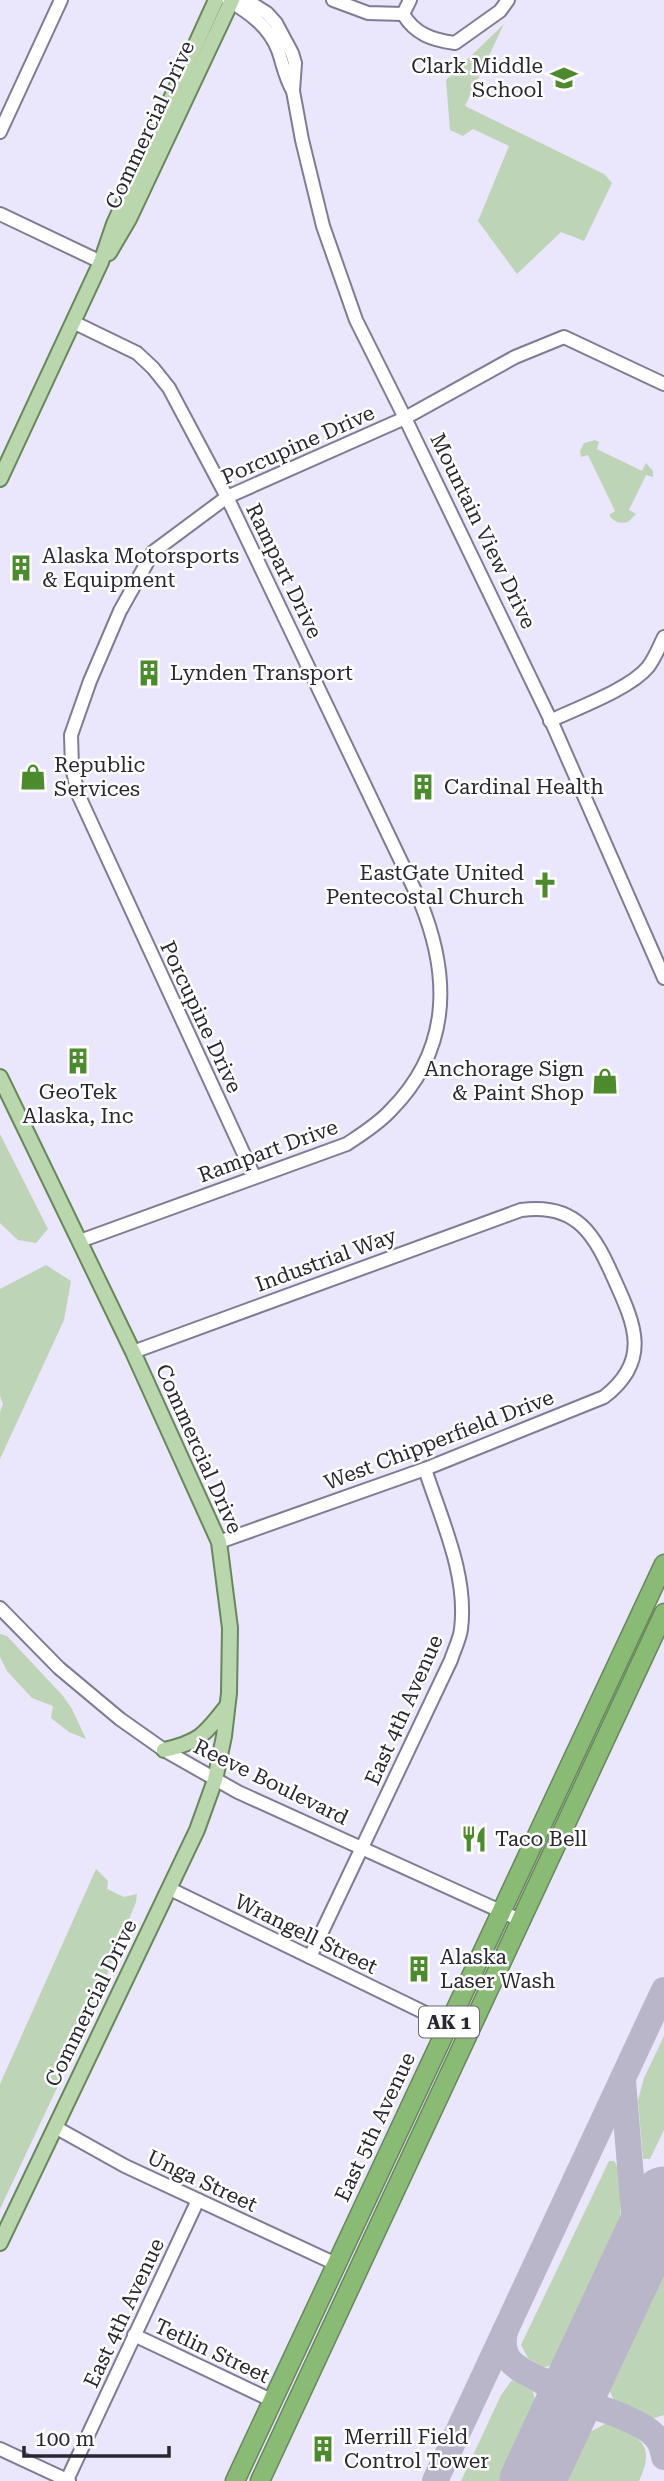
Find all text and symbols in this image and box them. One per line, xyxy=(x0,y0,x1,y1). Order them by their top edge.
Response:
street label: Commercial Drive xyxy=(101,37,199,213)
place label: Clark Middle School xyxy=(411,54,544,102)
school or university icon: Clark Middle School xyxy=(549,63,579,93)
street label: Porcupine Drive xyxy=(218,401,378,489)
street label: Mountain View Drive xyxy=(425,429,541,633)
street label: Rampart Drive xyxy=(241,500,327,642)
place label: Alaska Motorsports & Equipment xyxy=(42,544,239,592)
building icon: Alaska Motorsports & Equipment xyxy=(6,553,36,583)
building icon: Lynden Transport xyxy=(134,658,164,688)
place label: Lynden Transport xyxy=(170,661,353,685)
place label: Republic Services xyxy=(54,753,145,801)
shop icon: Republic Services xyxy=(18,762,48,792)
building icon: Cardinal Health xyxy=(408,772,438,802)
place label: Cardinal Health xyxy=(444,775,604,799)
place label: EastGate United Pentecostal Church xyxy=(326,861,525,909)
church icon: EastGate United Pentecostal Church xyxy=(530,870,560,900)
street label: Porcupine Drive xyxy=(155,937,247,1097)
building icon: GeoTek Alaska, Inc xyxy=(63,1046,93,1076)
place label: Anchorage Sign & Paint Shop xyxy=(424,1057,584,1105)
shop icon: Anchorage Sign & Paint Shop xyxy=(590,1066,620,1096)
place label: GeoTek Alaska, Inc xyxy=(22,1080,134,1128)
street label: Rampart Drive xyxy=(195,1115,341,1187)
street label: Industrial Way xyxy=(252,1223,400,1297)
street label: Commercial Drive xyxy=(151,1361,247,1537)
street label: West Chipperfield Drive xyxy=(321,1385,557,1495)
street label: East 4th Avenue xyxy=(360,1631,448,1789)
street label: Reeve Boulevard xyxy=(190,1734,353,1830)
restaurant icon: Taco Bell xyxy=(459,1824,489,1854)
place label: Taco Bell xyxy=(495,1827,588,1851)
street label: Wrangell Street xyxy=(231,1889,381,1979)
street label: Commercial Drive xyxy=(40,1916,142,2090)
place label: Alaska Laser Wash xyxy=(440,1945,556,1993)
building icon: Alaska Laser Wash xyxy=(404,1954,434,1984)
road number: AK 1 xyxy=(419,2006,479,2038)
street label: East 5th Avenue xyxy=(330,2049,420,2205)
street label: Unga Street xyxy=(143,2145,261,2217)
street label: East 4th Avenue xyxy=(79,2235,169,2391)
street label: Tetlin Street xyxy=(151,2314,274,2388)
scale bar xyxy=(24,2414,170,2458)
place label: Merrill Field Control Tower xyxy=(344,2425,489,2473)
text: 100 m xyxy=(35,2427,95,2451)
building icon: Merrill Field Control Tower xyxy=(308,2434,338,2464)

